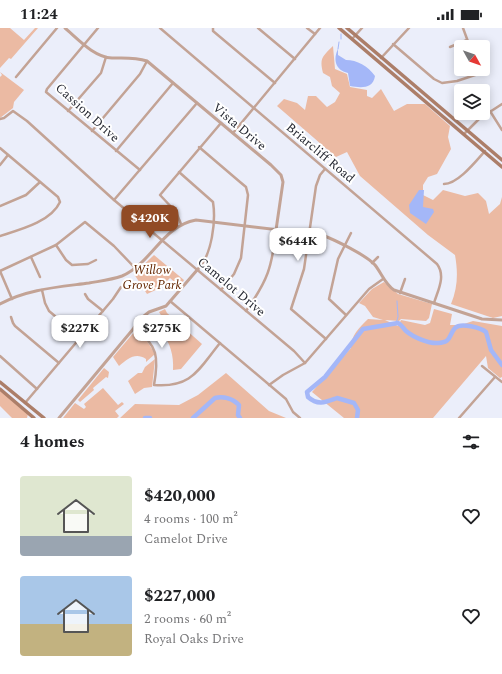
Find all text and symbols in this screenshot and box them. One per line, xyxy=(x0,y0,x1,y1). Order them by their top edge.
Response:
text: 11:24 xyxy=(20,3,58,26)
north arrow xyxy=(454,40,490,76)
map controls xyxy=(454,40,490,120)
street label: Cassion Drive xyxy=(51,78,124,147)
button: layers xyxy=(454,84,490,120)
street label: Vista Drive xyxy=(208,98,271,155)
street label: Briarcliff Road xyxy=(281,118,359,188)
pin: $420K xyxy=(122,205,178,239)
text: $420K xyxy=(130,208,170,228)
pin: $644K xyxy=(270,228,326,262)
text: $644K xyxy=(278,231,318,251)
street label: Camelot Drive xyxy=(193,252,270,321)
park label: Willow Grove Park xyxy=(122,260,182,295)
pin: $227K xyxy=(52,315,108,349)
pin: $275K xyxy=(134,315,190,349)
text: $227K xyxy=(60,318,100,338)
text: $275K xyxy=(142,318,182,338)
text: 4 homes xyxy=(20,429,85,455)
icon: filters xyxy=(460,431,482,453)
text: $420,000 xyxy=(144,483,215,509)
icon: home xyxy=(52,492,100,540)
icon: heart xyxy=(460,505,482,527)
text: 4 rooms · 100 m² xyxy=(144,509,238,529)
text: Camelot Drive xyxy=(144,529,228,549)
text: $227,000 xyxy=(144,583,215,609)
icon: home xyxy=(52,592,100,640)
icon: heart xyxy=(460,605,482,627)
text: 2 rooms · 60 m² xyxy=(144,609,231,629)
text: Royal Oaks Drive xyxy=(144,629,244,649)

